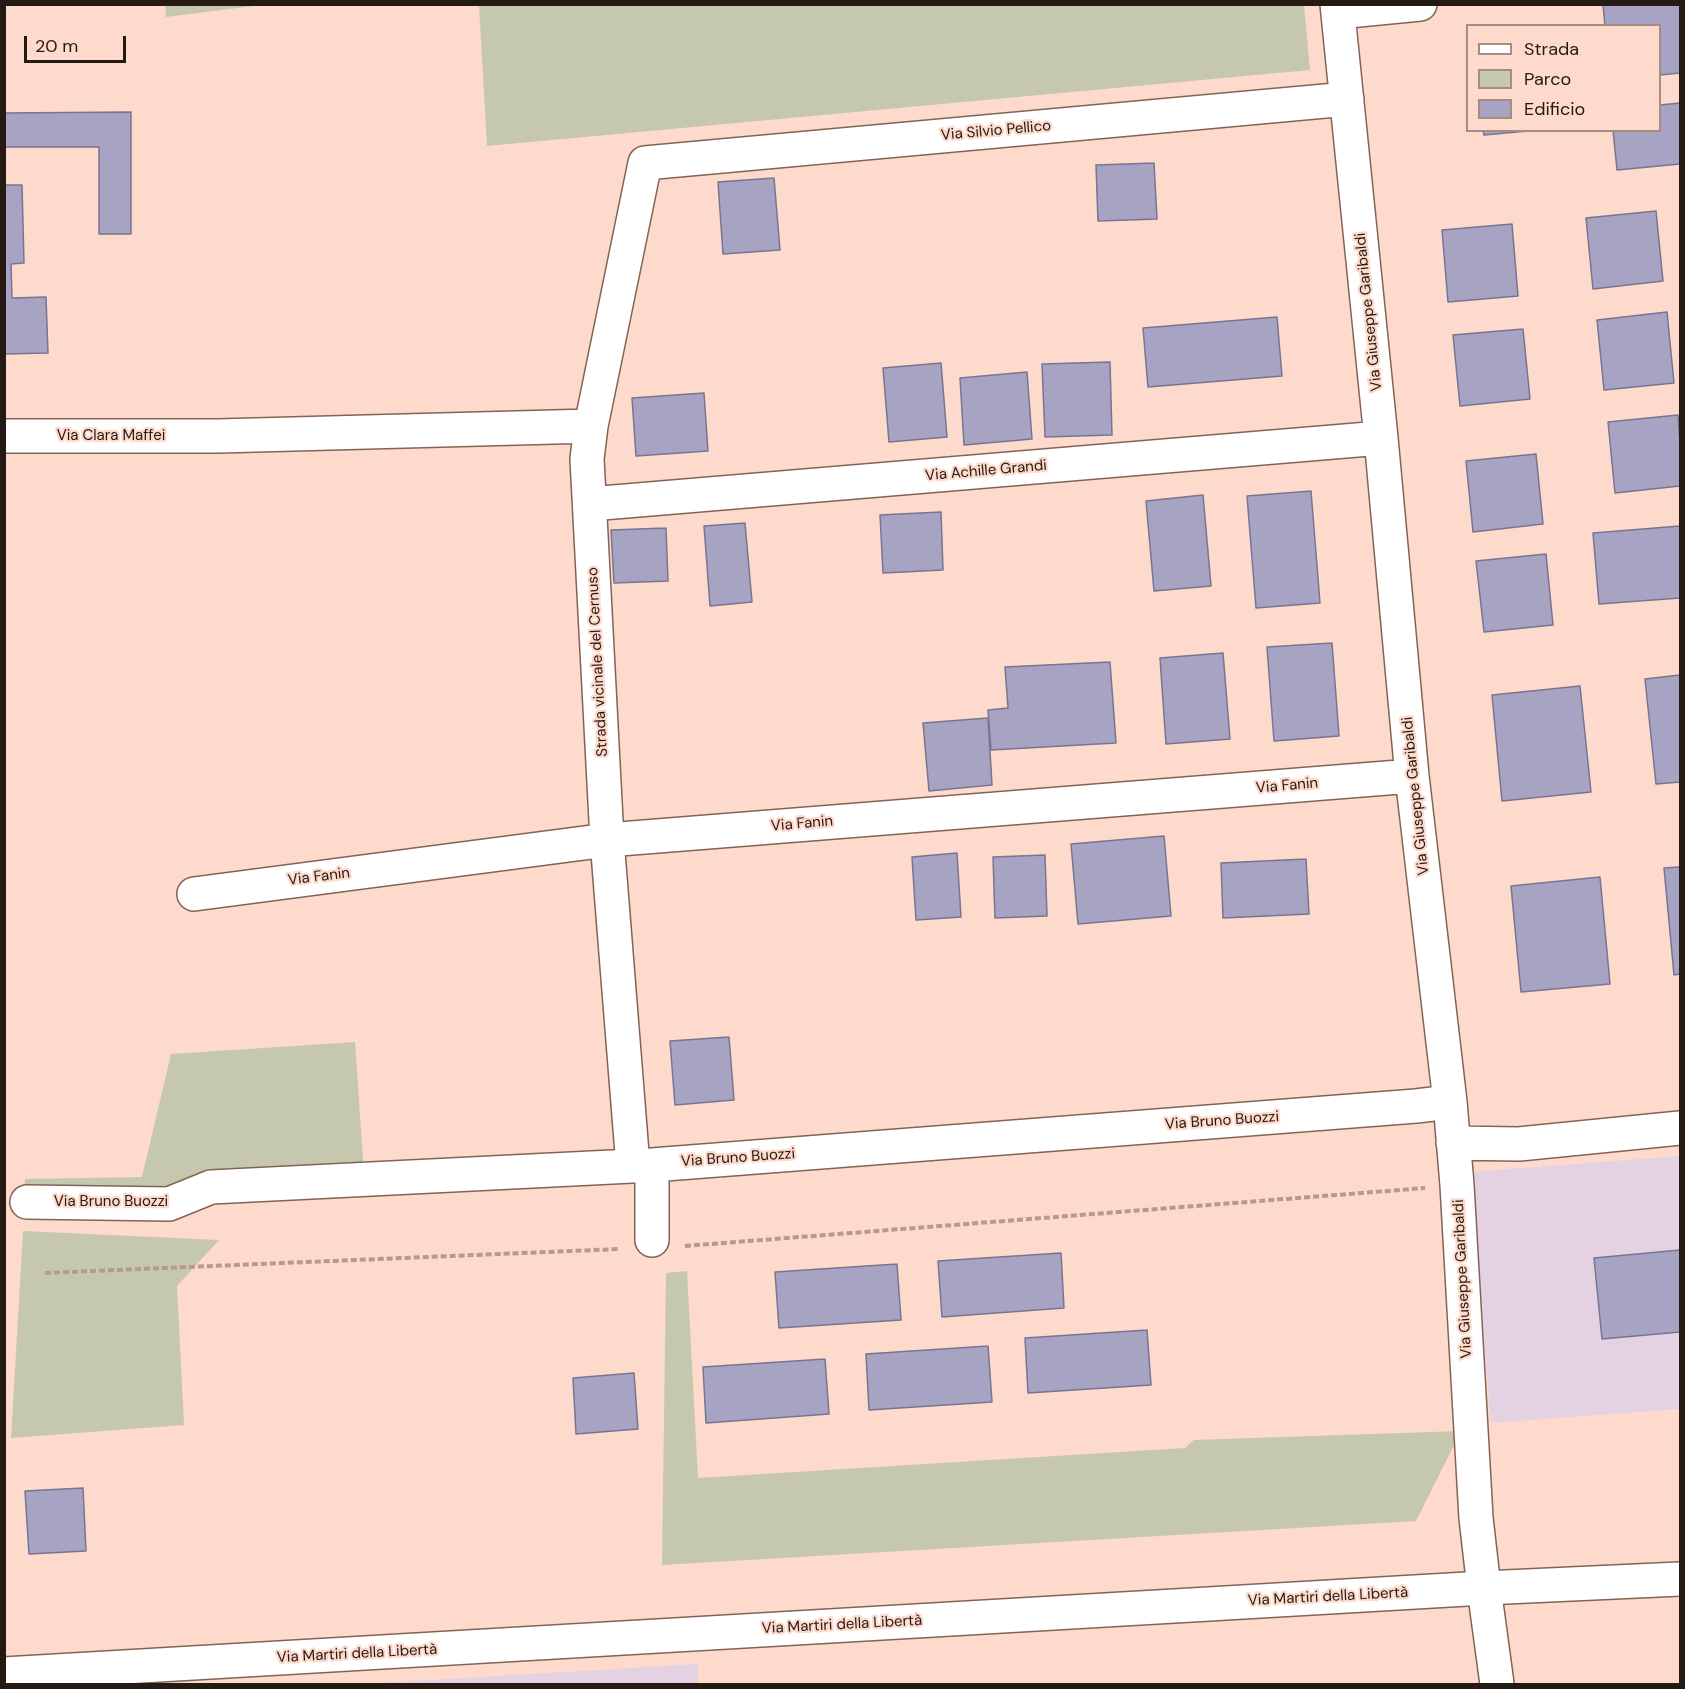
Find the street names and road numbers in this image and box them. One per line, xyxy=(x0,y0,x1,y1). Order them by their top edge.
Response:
street label: Via Silvio Pellico xyxy=(940,117,1052,145)
street label: Via Giuseppe Garibaldi xyxy=(1352,232,1386,392)
street label: Via Clara Maffei xyxy=(57,427,165,445)
street label: Via Achille Grandi xyxy=(924,457,1048,485)
street label: Strada vicinale del Cernuso xyxy=(584,567,612,757)
street label: Via Giuseppe Garibaldi xyxy=(1399,716,1433,876)
street label: Via Fanin xyxy=(1255,774,1319,798)
street label: Via Fanin xyxy=(770,812,834,836)
street label: Via Fanin xyxy=(287,864,351,890)
street label: Via Bruno Buozzi xyxy=(1164,1108,1280,1134)
street label: Via Bruno Buozzi xyxy=(680,1145,796,1171)
street label: Via Bruno Buozzi xyxy=(54,1193,168,1211)
street label: Via Giuseppe Garibaldi xyxy=(1450,1199,1476,1359)
street label: Via Martiri della Libertà xyxy=(1247,1584,1409,1610)
street label: Via Martiri della Libertà xyxy=(761,1612,923,1638)
street label: Via Martiri della Libertà xyxy=(276,1641,438,1667)

